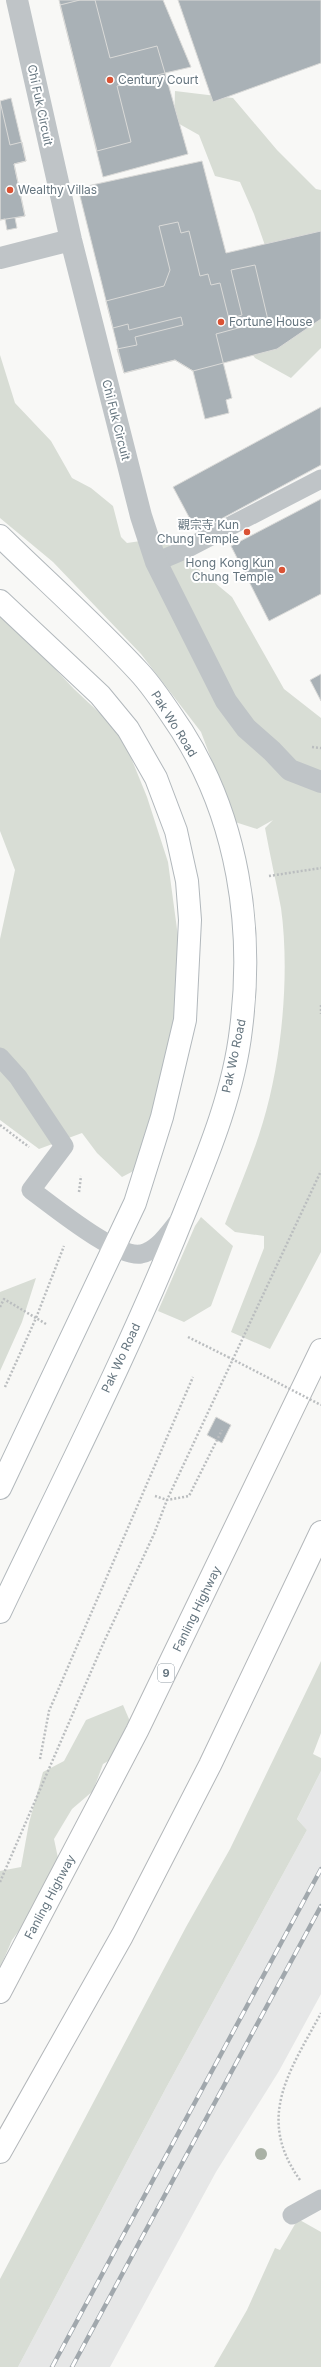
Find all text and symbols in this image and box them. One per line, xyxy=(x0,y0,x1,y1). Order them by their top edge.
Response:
street label: Chi Fuk Circuit xyxy=(25,63,56,147)
place label: Century Court xyxy=(118,72,198,87)
marker: Century Court xyxy=(105,75,115,85)
place label: Wealthy Villas xyxy=(18,182,97,197)
marker: Wealthy Villas xyxy=(5,185,15,195)
place label: Fortune House xyxy=(229,314,313,329)
marker: Fortune House xyxy=(216,317,226,327)
street label: Chi Fuk Circuit xyxy=(99,378,134,462)
place label: 觀宗寺 Kun Chung Temple xyxy=(157,517,239,546)
marker: 觀宗寺 Kun Chung Temple xyxy=(242,527,252,537)
place label: Hong Kong Kun Chung Temple xyxy=(186,555,274,584)
marker: Hong Kong Kun Chung Temple xyxy=(277,565,287,575)
street label: Pak Wo Road xyxy=(148,688,201,760)
street label: Pak Wo Road xyxy=(218,1018,249,1094)
street label: Pak Wo Road xyxy=(98,1321,143,1395)
street label: Fanling Highway xyxy=(169,1563,224,1654)
road number: 9 xyxy=(158,1664,174,1682)
street label: Fanling Highway xyxy=(21,1852,78,1942)

